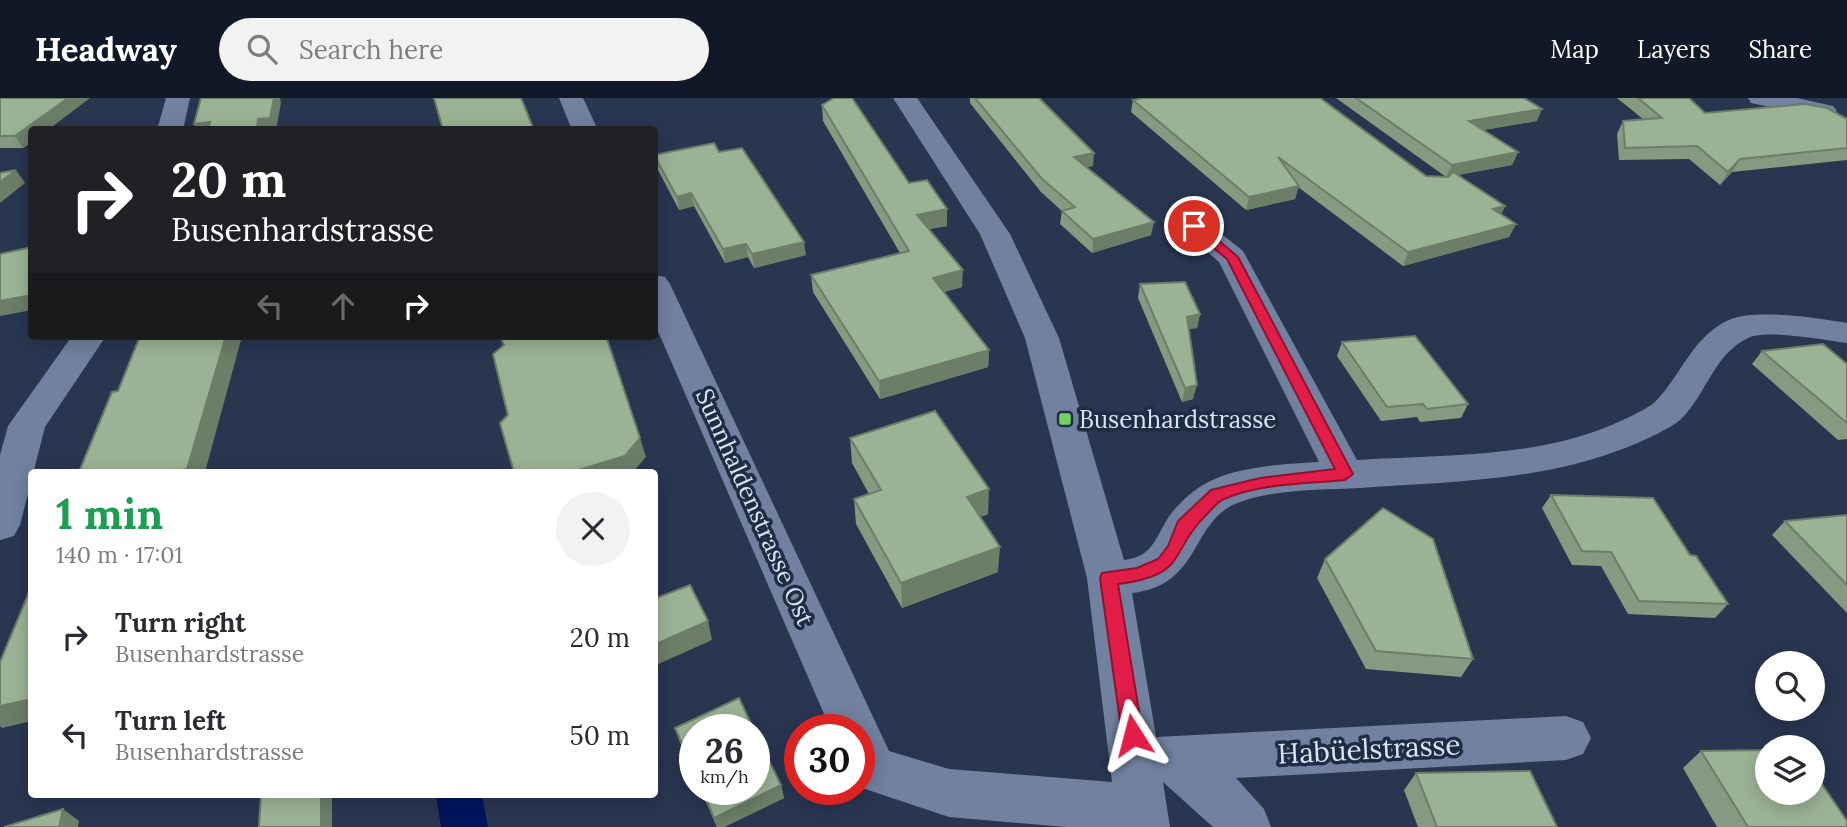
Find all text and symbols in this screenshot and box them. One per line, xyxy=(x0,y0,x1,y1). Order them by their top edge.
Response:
search box xyxy=(219,18,709,81)
text: Headway xyxy=(35,28,177,70)
icon: search xyxy=(243,30,281,68)
text: Search here xyxy=(299,33,443,66)
text: Map xyxy=(1550,34,1599,65)
text: Layers xyxy=(1637,34,1710,65)
text: Share xyxy=(1748,34,1812,65)
text: 20 m xyxy=(171,148,286,210)
icon: right xyxy=(56,154,147,245)
pin xyxy=(1164,196,1224,256)
icon: arrive xyxy=(1175,207,1213,245)
text: Busenhardstrasse xyxy=(171,209,434,250)
icon: left xyxy=(251,287,289,325)
icon: ahead xyxy=(324,287,362,325)
icon: right xyxy=(397,287,435,325)
street label: Sunnhaldenstrasse Ost xyxy=(689,384,822,631)
place label: Busenhardstrasse xyxy=(1079,404,1276,435)
marker: Busenhardstrasse xyxy=(1057,411,1073,427)
text: 1 min xyxy=(56,487,163,541)
button: close xyxy=(556,492,630,566)
text: 140 m · 17:01 xyxy=(56,540,183,569)
text: Turn right xyxy=(115,606,246,639)
icon: right xyxy=(56,618,94,656)
text: 20 m xyxy=(570,621,630,654)
text: Busenhardstrasse xyxy=(115,639,304,668)
map controls xyxy=(1755,651,1825,805)
button: search xyxy=(1755,651,1825,721)
position arrow xyxy=(1096,698,1170,772)
text: Turn left xyxy=(115,704,226,737)
speed limit sign: 30 xyxy=(784,714,875,805)
icon: left xyxy=(56,716,94,754)
text: 50 m xyxy=(570,719,630,752)
street label: Habüelstrasse xyxy=(1277,726,1461,772)
text: 26 xyxy=(705,728,744,773)
button: layers xyxy=(1755,735,1825,805)
text: Busenhardstrasse xyxy=(115,737,304,766)
text: km/h xyxy=(700,765,749,788)

